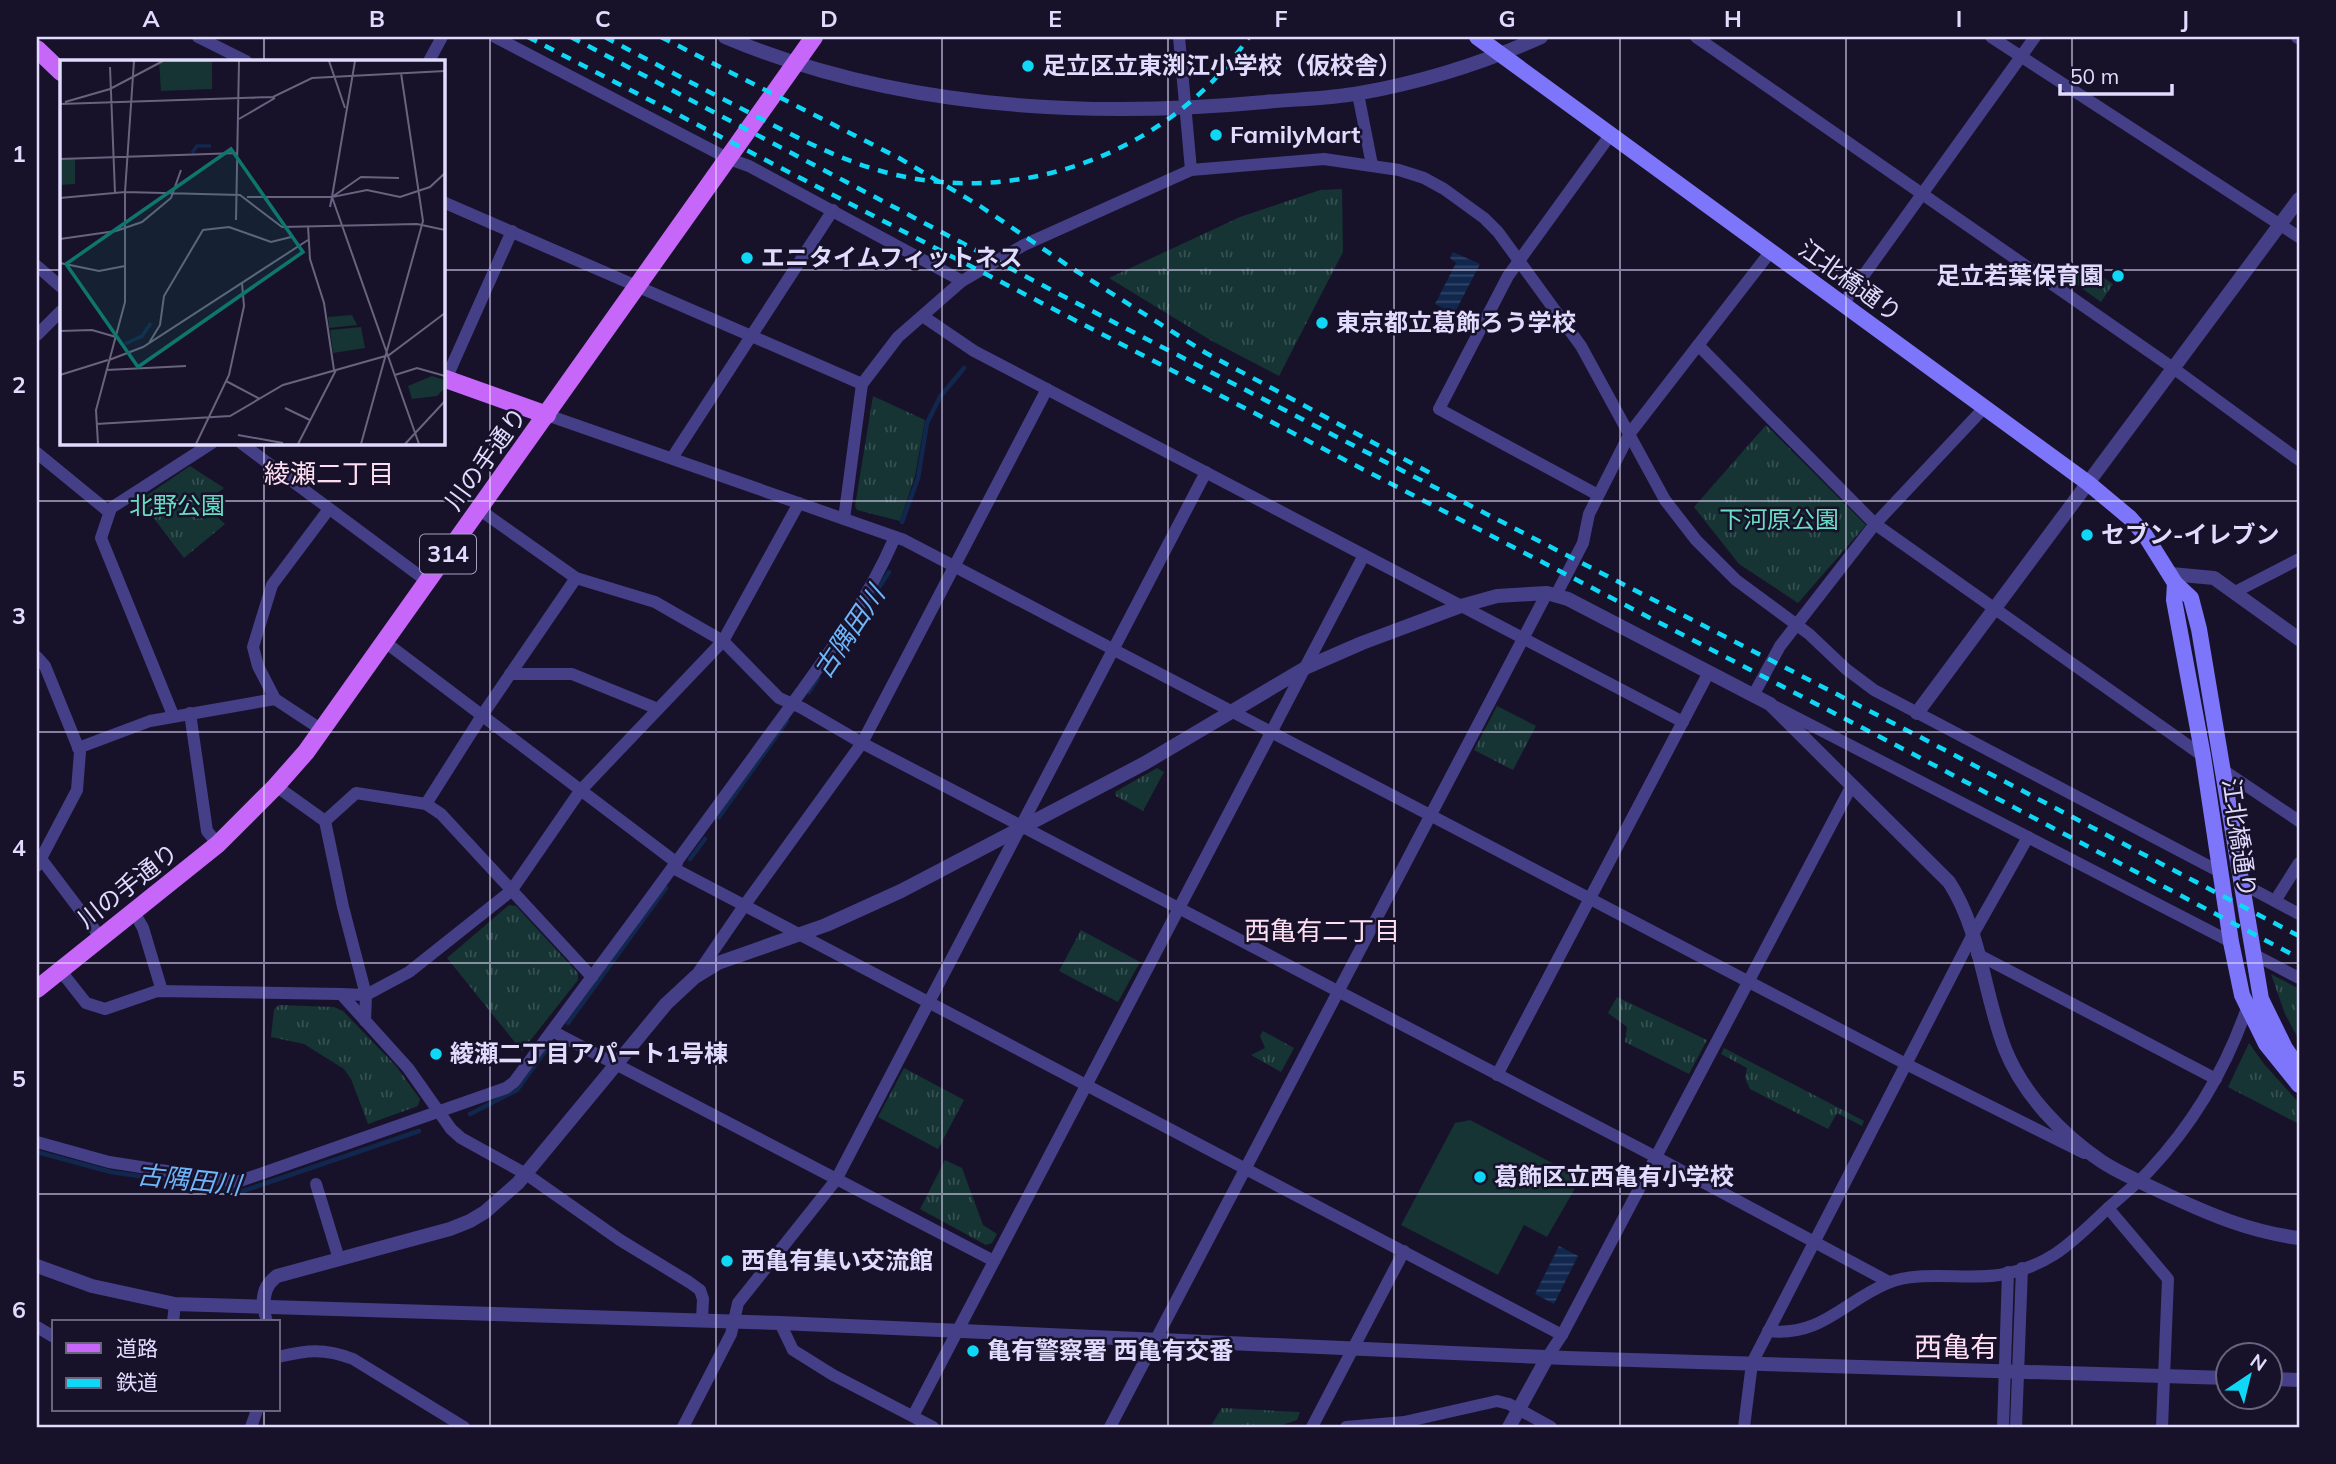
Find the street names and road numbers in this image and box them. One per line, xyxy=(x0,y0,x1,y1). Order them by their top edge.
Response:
street label: 江北橋通り xyxy=(1793,233,1908,328)
street label: 川の手通り xyxy=(438,401,533,516)
road number: 314 xyxy=(420,534,476,574)
street label: 江北橋通り xyxy=(2217,776,2263,899)
street label: 川の手通り xyxy=(71,836,184,934)

